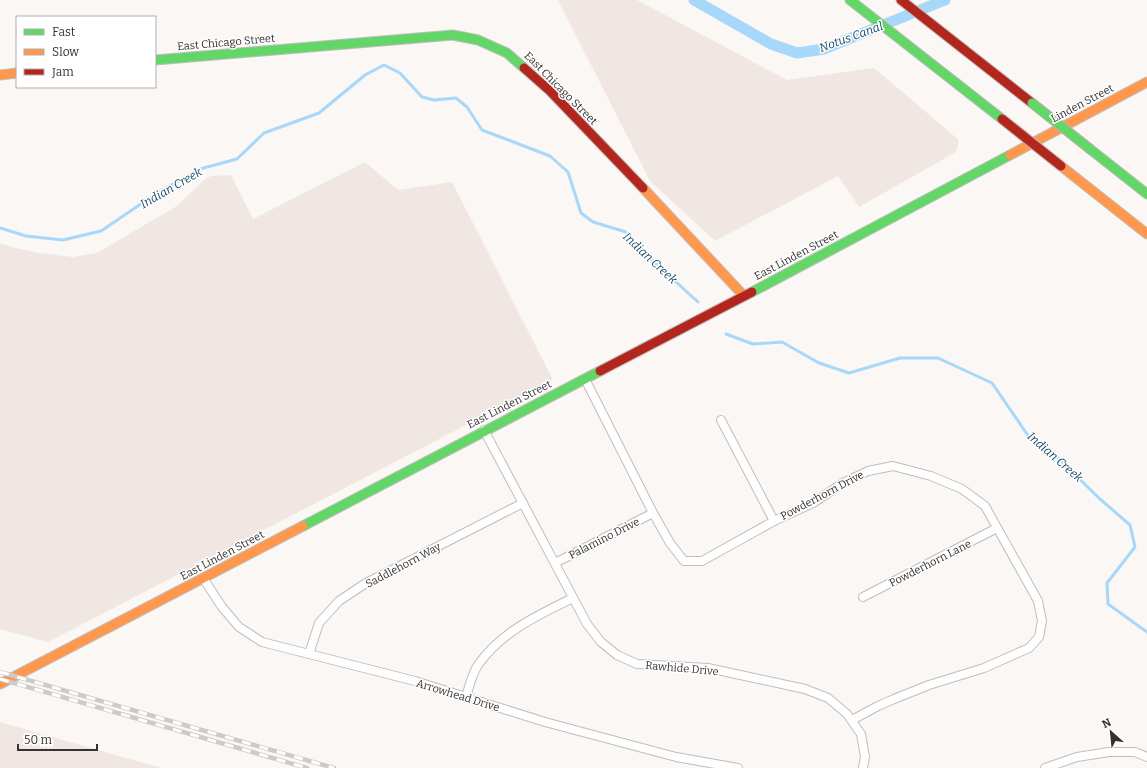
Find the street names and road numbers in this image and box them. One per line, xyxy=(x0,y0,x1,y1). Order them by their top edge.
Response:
street label: East Chicago Street xyxy=(177,32,275,53)
street label: East Chicago Street xyxy=(521,49,600,128)
street label: Linden Street xyxy=(1049,82,1116,125)
street label: East Linden Street xyxy=(752,228,840,283)
street label: East Linden Street xyxy=(465,378,554,431)
street label: Powderhorn Drive xyxy=(778,468,866,523)
street label: Palamino Drive xyxy=(567,515,642,562)
street label: East Linden Street xyxy=(178,528,266,583)
street label: Powderhorn Lane xyxy=(887,537,973,590)
street label: Saddlehorn Way xyxy=(363,540,443,591)
street label: Rawhide Drive xyxy=(645,659,719,678)
street label: Arrowhead Drive xyxy=(415,677,501,714)

